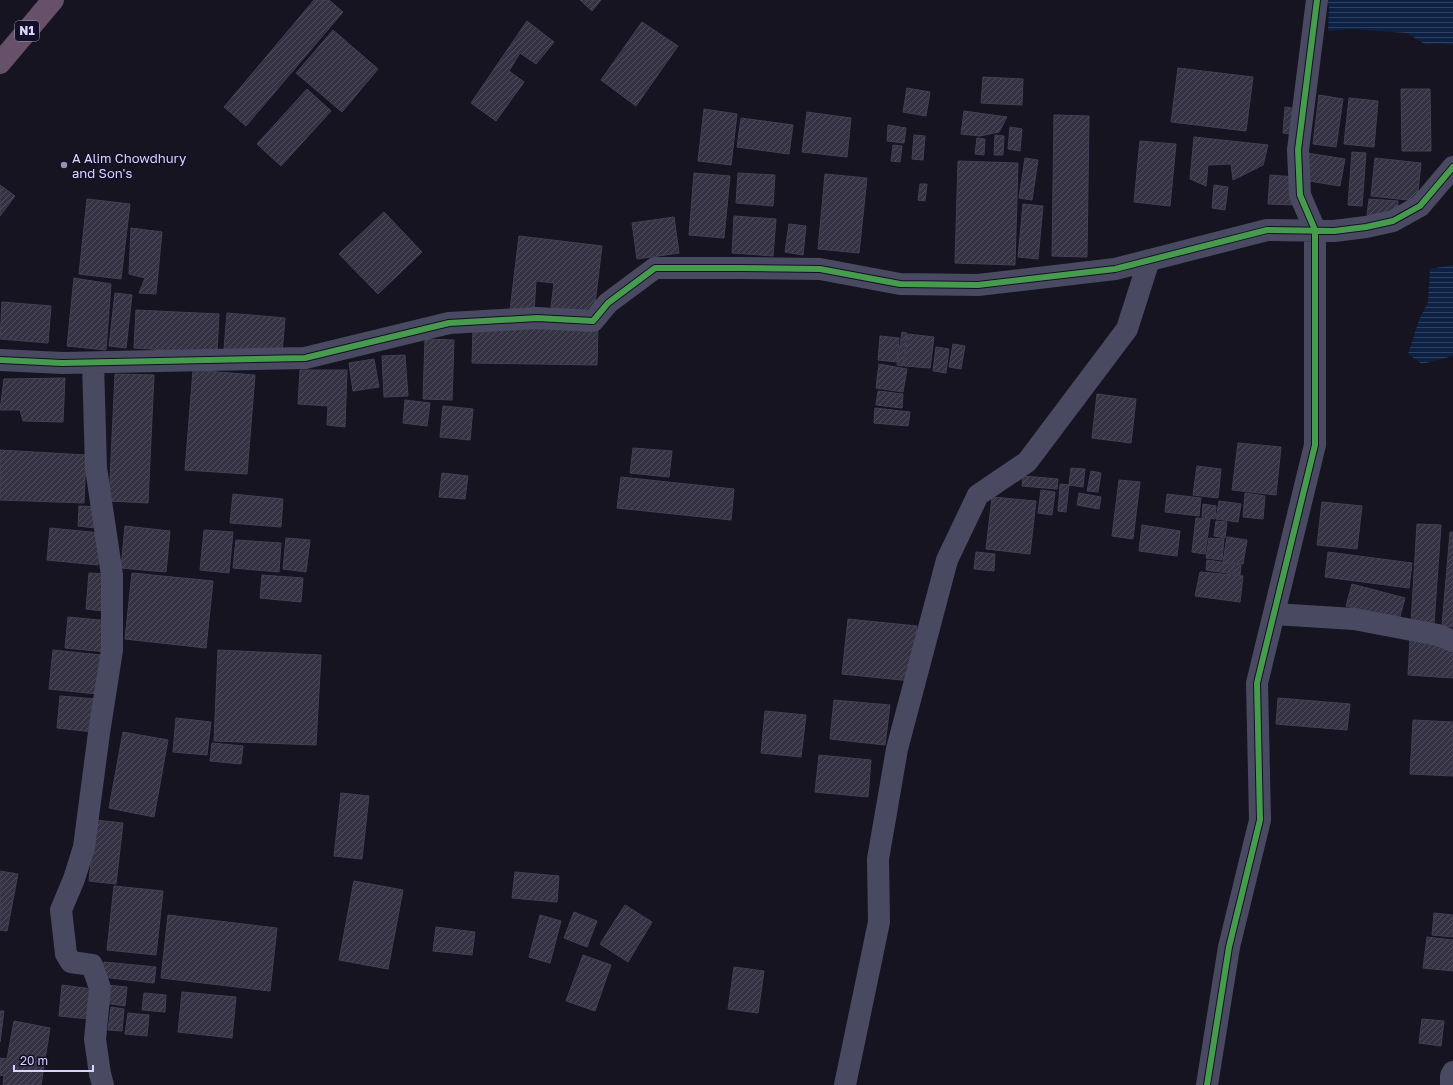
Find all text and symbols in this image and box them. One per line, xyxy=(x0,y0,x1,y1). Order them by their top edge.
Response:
road number: N1 xyxy=(15,21,39,41)
place label: A Alim Chowdhury and Son's xyxy=(72,150,187,181)
marker: A Alim Chowdhury and Son's xyxy=(59,160,69,170)
scale bar xyxy=(14,1047,93,1073)
text: 20 m xyxy=(20,1053,48,1068)

